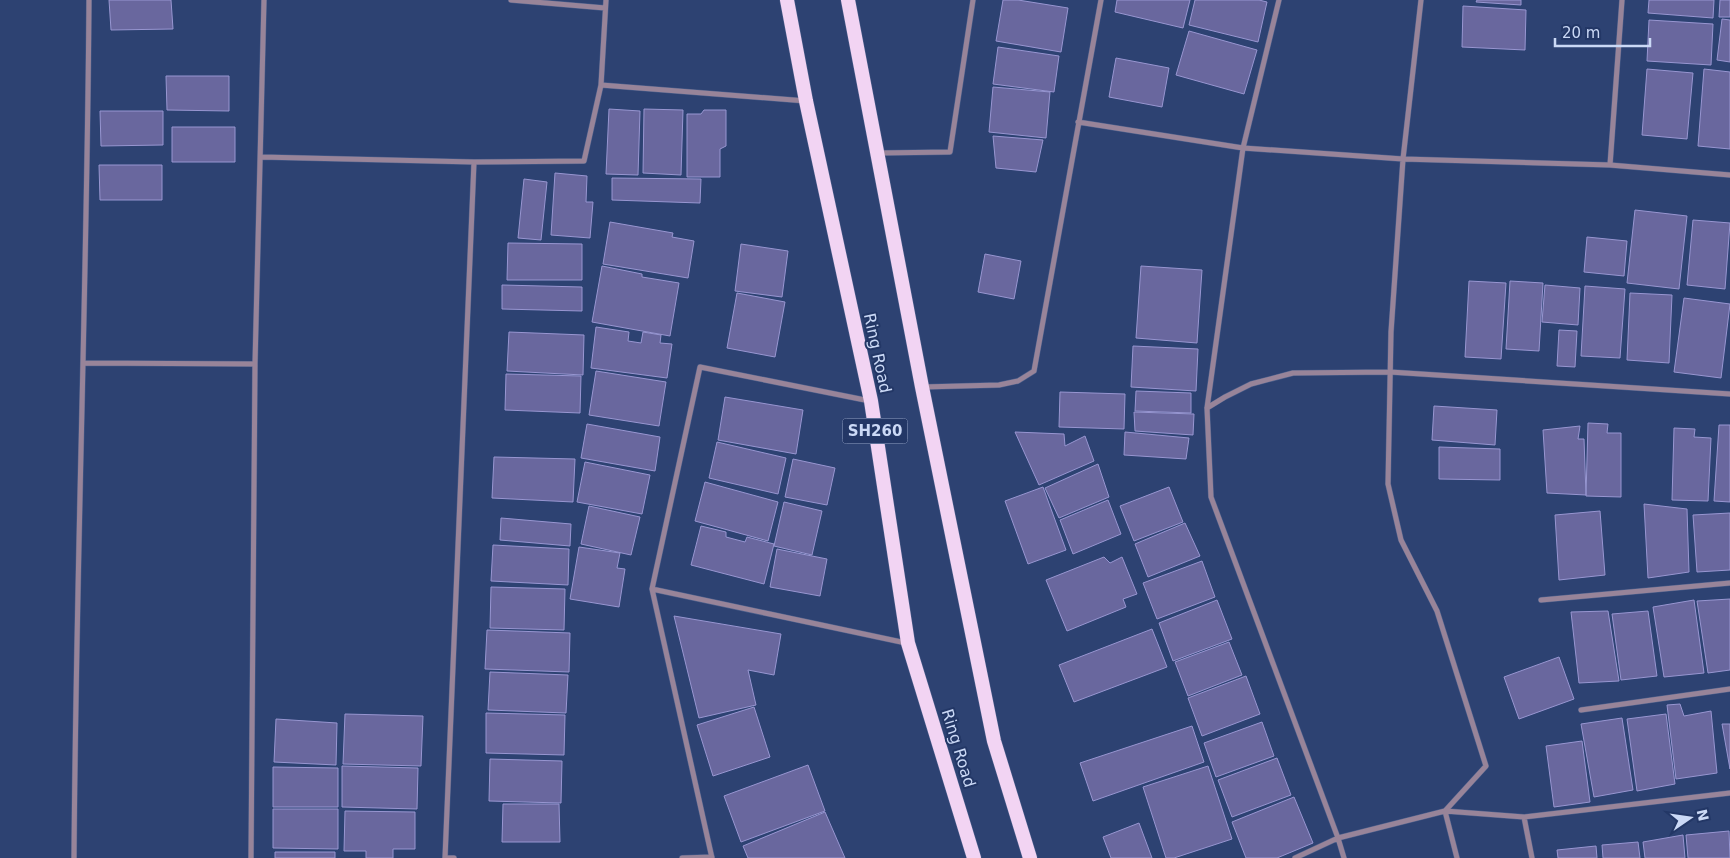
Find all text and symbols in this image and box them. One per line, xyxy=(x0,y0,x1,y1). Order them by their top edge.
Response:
scale bar xyxy=(1555,15,1650,47)
text: 20 m xyxy=(1562,24,1600,42)
street label: Ring Road xyxy=(860,311,895,395)
road number: SH260 xyxy=(842,418,908,444)
street label: Ring Road xyxy=(938,707,979,790)
north arrow xyxy=(1665,793,1715,843)
text: N xyxy=(1694,808,1712,823)

